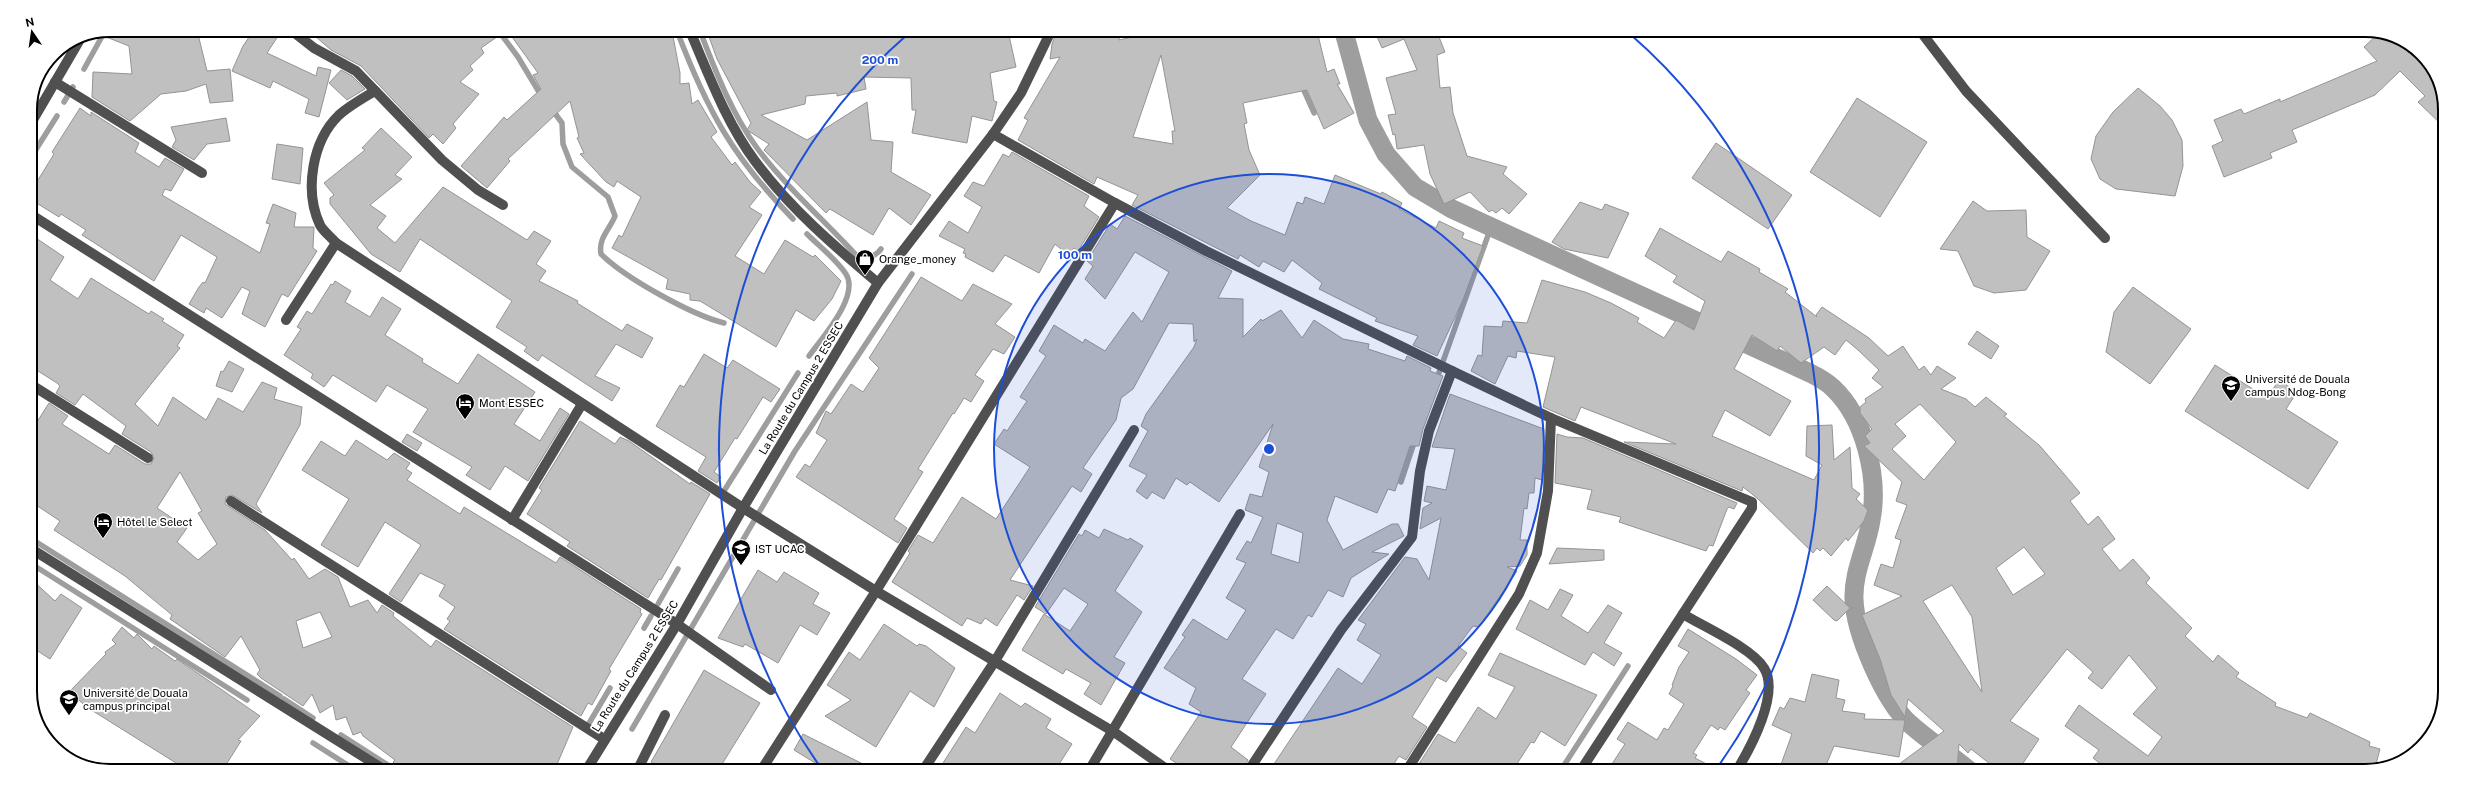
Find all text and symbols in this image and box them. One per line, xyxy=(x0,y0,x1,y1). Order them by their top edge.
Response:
north arrow xyxy=(12,12,52,52)
text: N xyxy=(24,15,35,29)
text: 200 m xyxy=(862,53,898,67)
shop icon: Orange_money xyxy=(854,248,876,276)
text: 100 m xyxy=(1058,248,1092,262)
place label: Orange_money xyxy=(879,253,956,265)
street label: La Route du Campus 2 ESSEC xyxy=(757,319,845,457)
place label: Université de Douala campus Ndog-Bong xyxy=(2245,373,2350,398)
school or university icon: Université de Douala campus Ndog-Bong xyxy=(2220,374,2242,402)
hotel icon: Mont ESSEC xyxy=(454,392,476,420)
place label: Mont ESSEC xyxy=(479,397,544,409)
centre of rings xyxy=(1262,442,1276,456)
hotel icon: Hôtel le Select xyxy=(92,511,114,539)
place label: Hôtel le Select xyxy=(117,516,192,528)
school or university icon: IST UCAC xyxy=(730,538,752,566)
place label: IST UCAC xyxy=(755,543,805,555)
street label: La Route du Campus 2 ESSEC xyxy=(589,598,681,734)
place label: Université de Douala campus principal xyxy=(83,687,188,712)
school or university icon: Université de Douala campus principal xyxy=(58,688,80,716)

